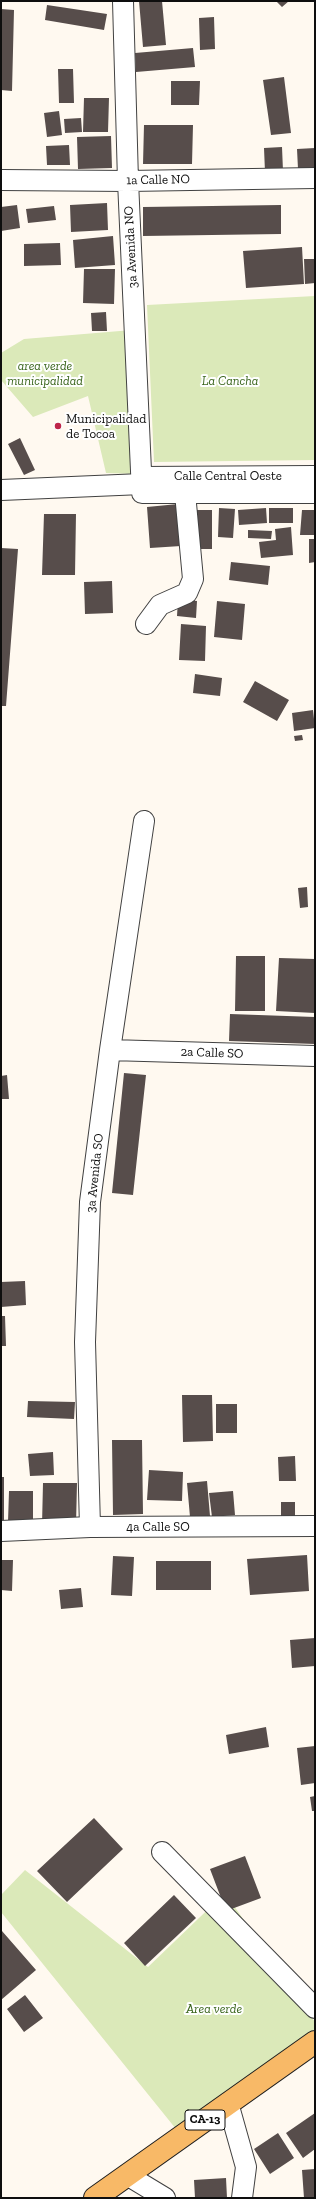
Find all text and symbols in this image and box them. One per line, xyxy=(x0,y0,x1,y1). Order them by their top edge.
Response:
street label: 1a Calle NO xyxy=(126,172,190,188)
street label: 3a Avenida NO xyxy=(121,206,141,288)
park label: area verde municipalidad xyxy=(7,358,83,389)
park label: La Cancha xyxy=(202,373,258,389)
place label: Municipalidad de Tocoa xyxy=(66,411,146,442)
marker: Municipalidad de Tocoa xyxy=(53,421,63,431)
street label: Calle Central Oeste xyxy=(174,468,282,484)
street label: 2a Calle SO xyxy=(180,1044,244,1062)
street label: 3a Avenida SO xyxy=(83,1133,107,1213)
street label: 4a Calle SO xyxy=(126,1519,190,1535)
park label: Area verde xyxy=(186,2001,242,2017)
road number: CA-13 xyxy=(185,2110,225,2130)

